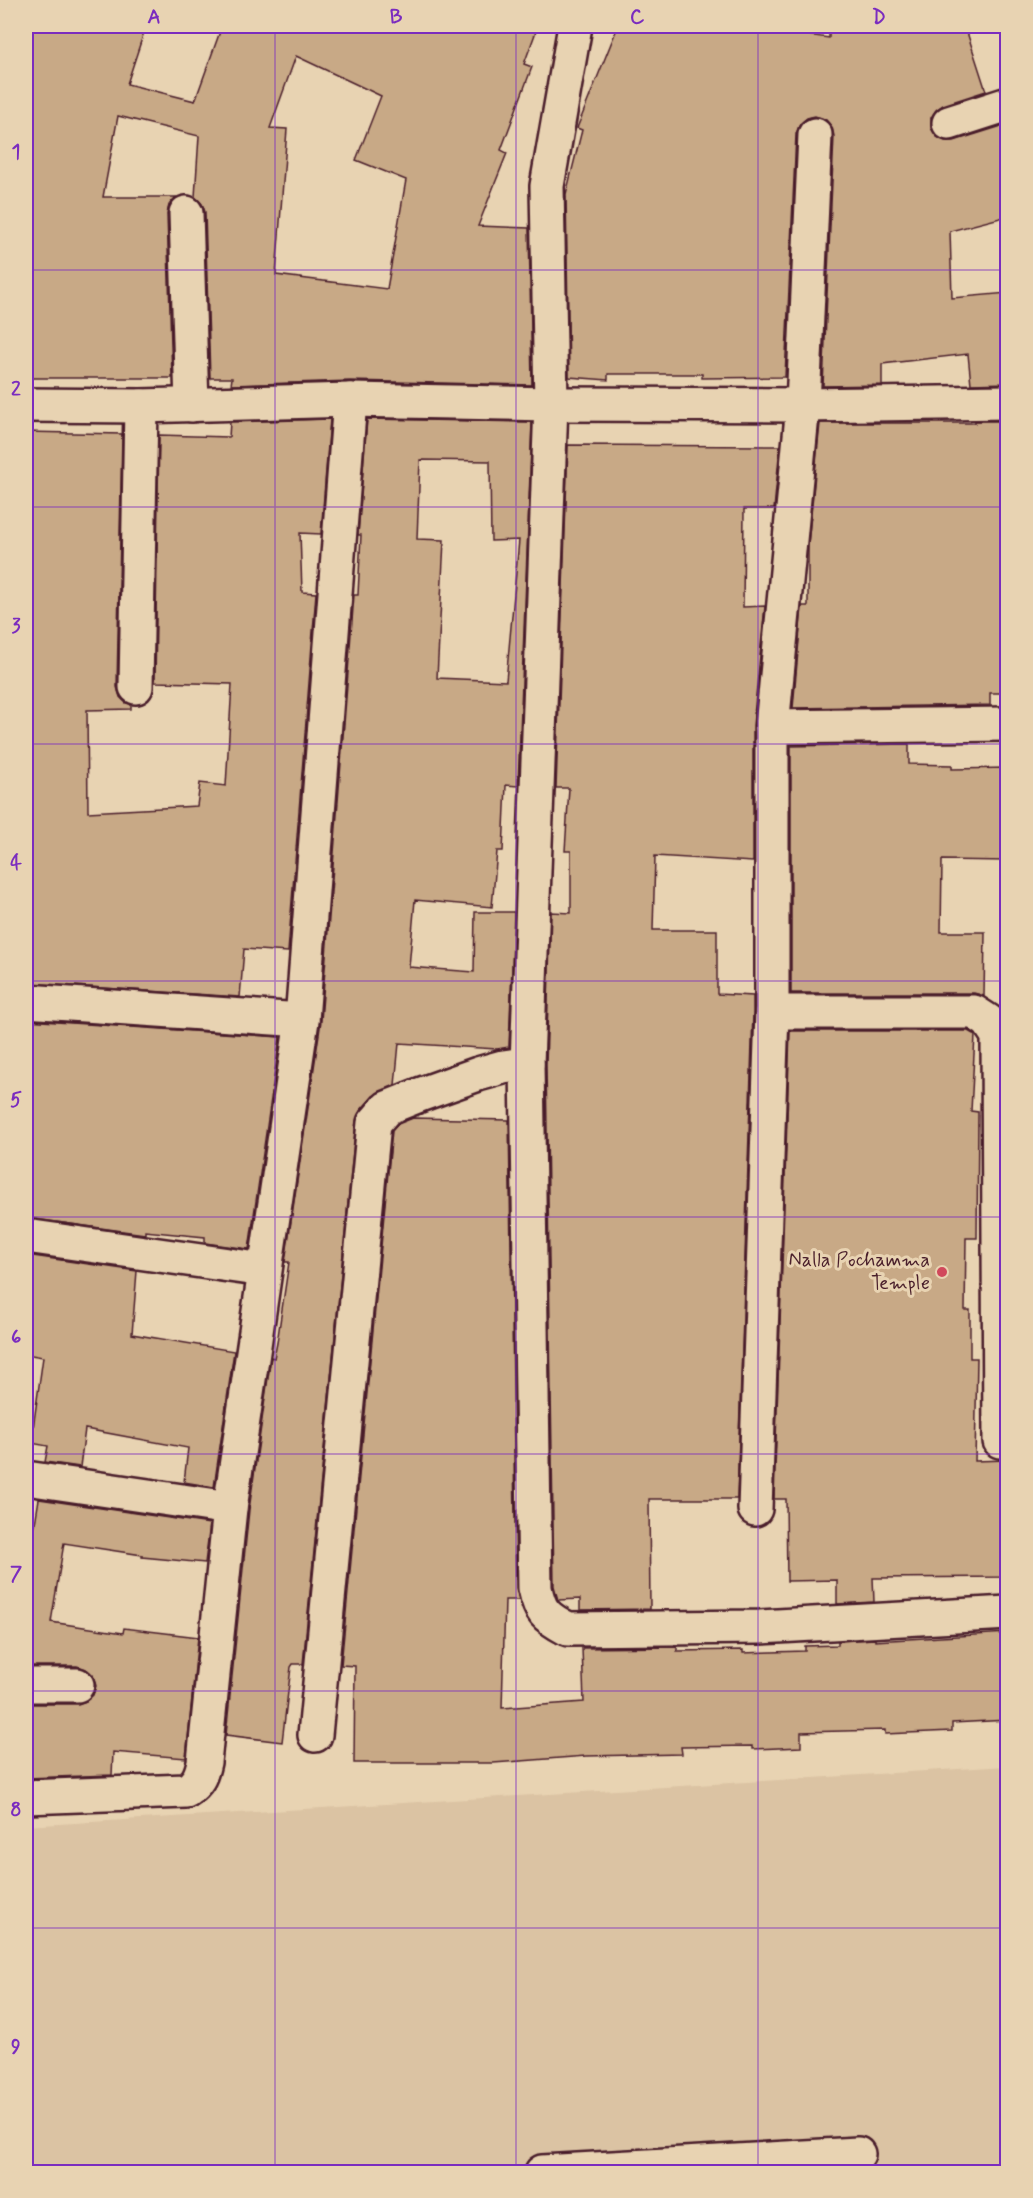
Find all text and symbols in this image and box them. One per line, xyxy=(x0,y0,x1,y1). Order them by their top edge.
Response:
text: A xyxy=(147,4,161,31)
text: B xyxy=(390,4,403,31)
text: C xyxy=(630,4,645,31)
text: D xyxy=(872,4,886,31)
text: 1 xyxy=(12,139,20,166)
text: 2 xyxy=(11,376,21,403)
text: 3 xyxy=(11,613,21,640)
text: 4 xyxy=(10,850,22,877)
text: 5 xyxy=(10,1087,22,1114)
place label: Nalla Pochamma Temple xyxy=(788,1247,930,1297)
marker: Nalla Pochamma Temple xyxy=(935,1265,949,1279)
text: 6 xyxy=(11,1324,21,1351)
text: 7 xyxy=(10,1561,22,1588)
text: 8 xyxy=(10,1797,22,1824)
text: 9 xyxy=(11,2034,21,2061)

